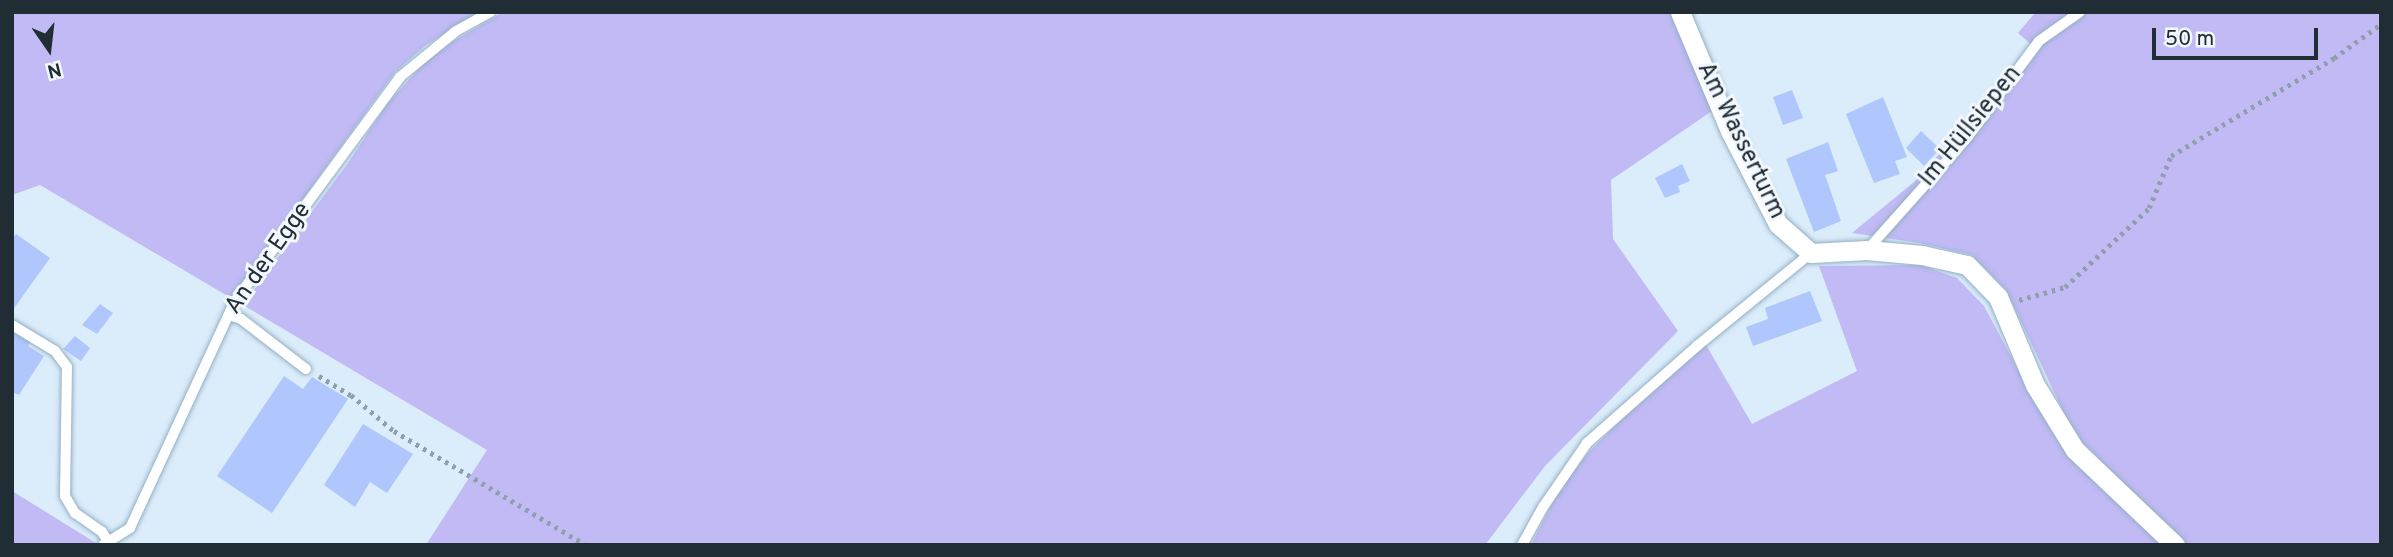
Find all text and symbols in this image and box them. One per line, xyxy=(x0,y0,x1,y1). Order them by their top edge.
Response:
north arrow xyxy=(14,14,84,84)
scale bar xyxy=(2155,14,2321,58)
text: 50 m xyxy=(2165,26,2214,53)
text: N xyxy=(45,56,64,83)
street label: Am Wasserturm xyxy=(1690,58,1790,224)
street label: Im Hüllsiepen xyxy=(1914,61,2028,193)
street label: An der Egge xyxy=(220,197,318,321)

